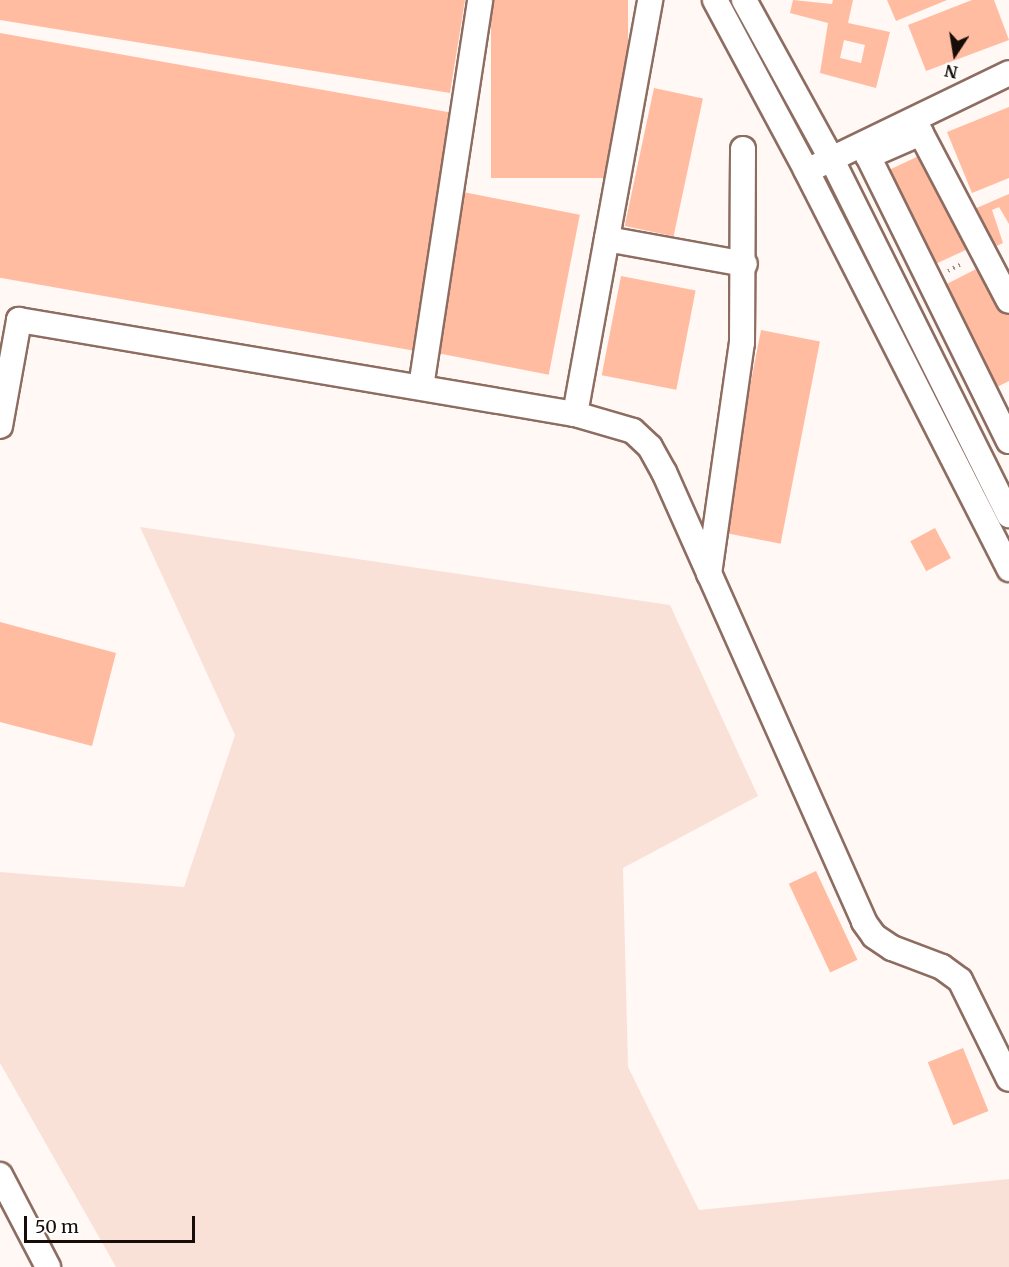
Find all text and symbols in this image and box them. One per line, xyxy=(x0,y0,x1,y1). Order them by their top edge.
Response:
north arrow xyxy=(925,24,985,84)
text: N xyxy=(943,61,960,83)
scale bar xyxy=(27,1204,198,1242)
text: 50 m xyxy=(35,1215,79,1238)

